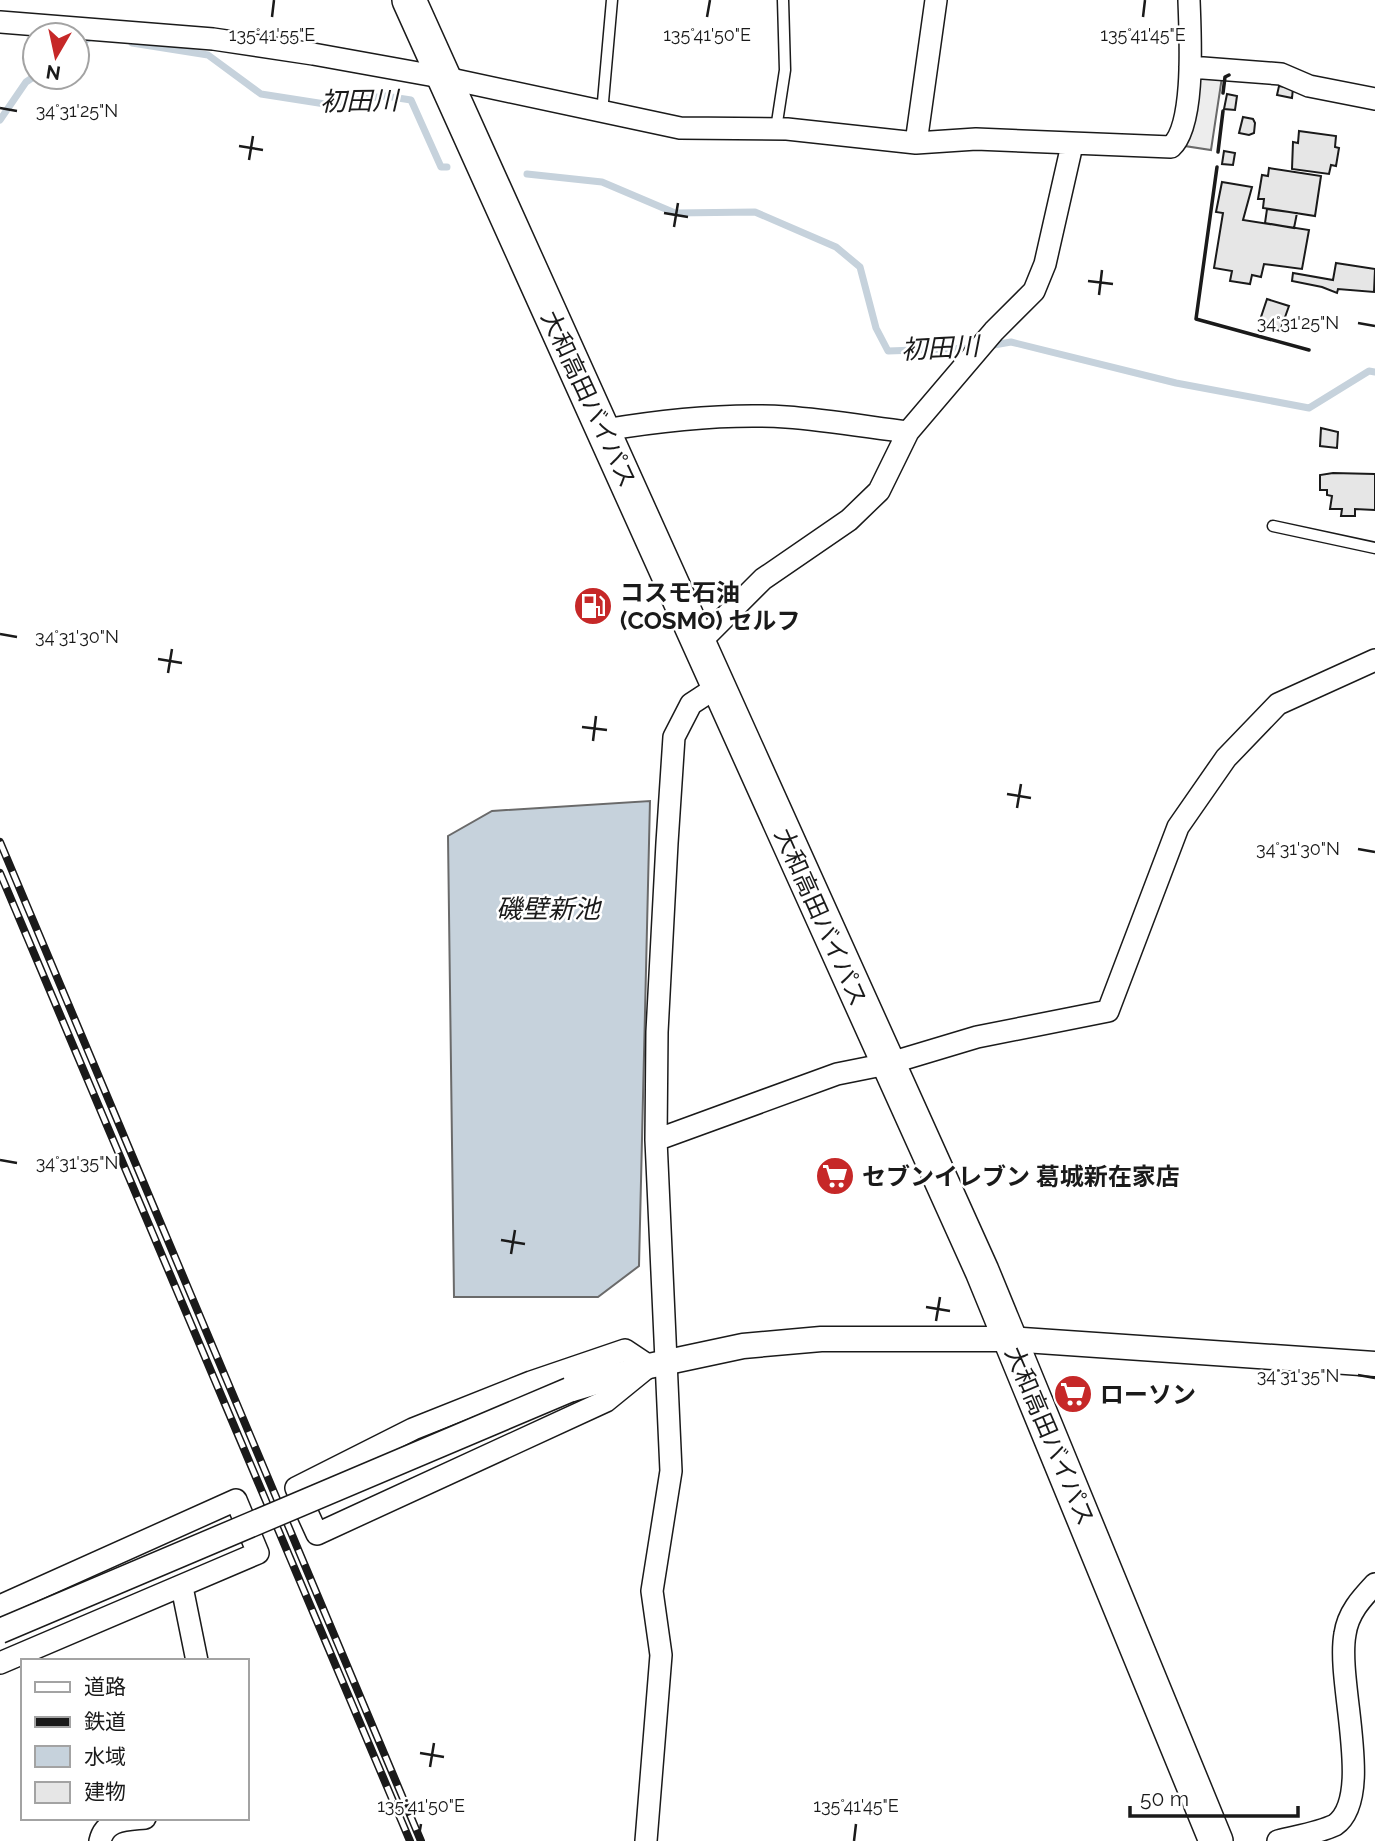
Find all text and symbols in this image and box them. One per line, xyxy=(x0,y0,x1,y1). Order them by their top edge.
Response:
north arrow xyxy=(21,21,91,91)
text: 135°41'55"E xyxy=(229,24,315,45)
text: 135°41'50"E xyxy=(663,24,751,45)
text: 135°41'45"E xyxy=(1100,24,1186,45)
text: N xyxy=(44,61,62,85)
water label: 初田川 xyxy=(320,85,401,117)
text: 34°31'25"N xyxy=(36,100,118,121)
street label: 大和高田バイパス xyxy=(535,306,643,492)
text: 34°31'25"N xyxy=(1257,312,1339,333)
water label: 初田川 xyxy=(900,331,983,365)
place label: コスモ石油 (COSMO) セルフ xyxy=(620,578,801,635)
fuel station icon: コスモ石油 (COSMO) セルフ xyxy=(572,585,614,627)
text: 34°31'30"N xyxy=(35,626,119,647)
street label: 大和高田バイパス xyxy=(769,824,873,1010)
text: 34°31'30"N xyxy=(1256,838,1340,859)
water label: 磯壁新池 xyxy=(496,894,603,924)
text: 34°31'35"N xyxy=(36,1152,118,1173)
supermarket icon: セブンイレブン 葛城新在家店 xyxy=(814,1155,856,1197)
place label: セブンイレブン 葛城新在家店 xyxy=(862,1162,1180,1191)
street label: 大和高田バイパス xyxy=(999,1342,1101,1530)
text: 34°31'35"N xyxy=(1257,1365,1339,1386)
supermarket icon: ローソン xyxy=(1052,1373,1094,1415)
place label: ローソン xyxy=(1100,1380,1196,1409)
legend xyxy=(21,1659,248,1820)
text: 道路 xyxy=(84,1674,126,1699)
text: 鉄道 xyxy=(84,1709,126,1734)
text: 水域 xyxy=(84,1744,126,1769)
scale bar xyxy=(1130,1774,1298,1818)
text: 建物 xyxy=(84,1779,126,1804)
text: 50 m xyxy=(1140,1786,1189,1811)
text: 135°41'50"E xyxy=(377,1795,465,1816)
text: 135°41'45"E xyxy=(813,1795,899,1816)

